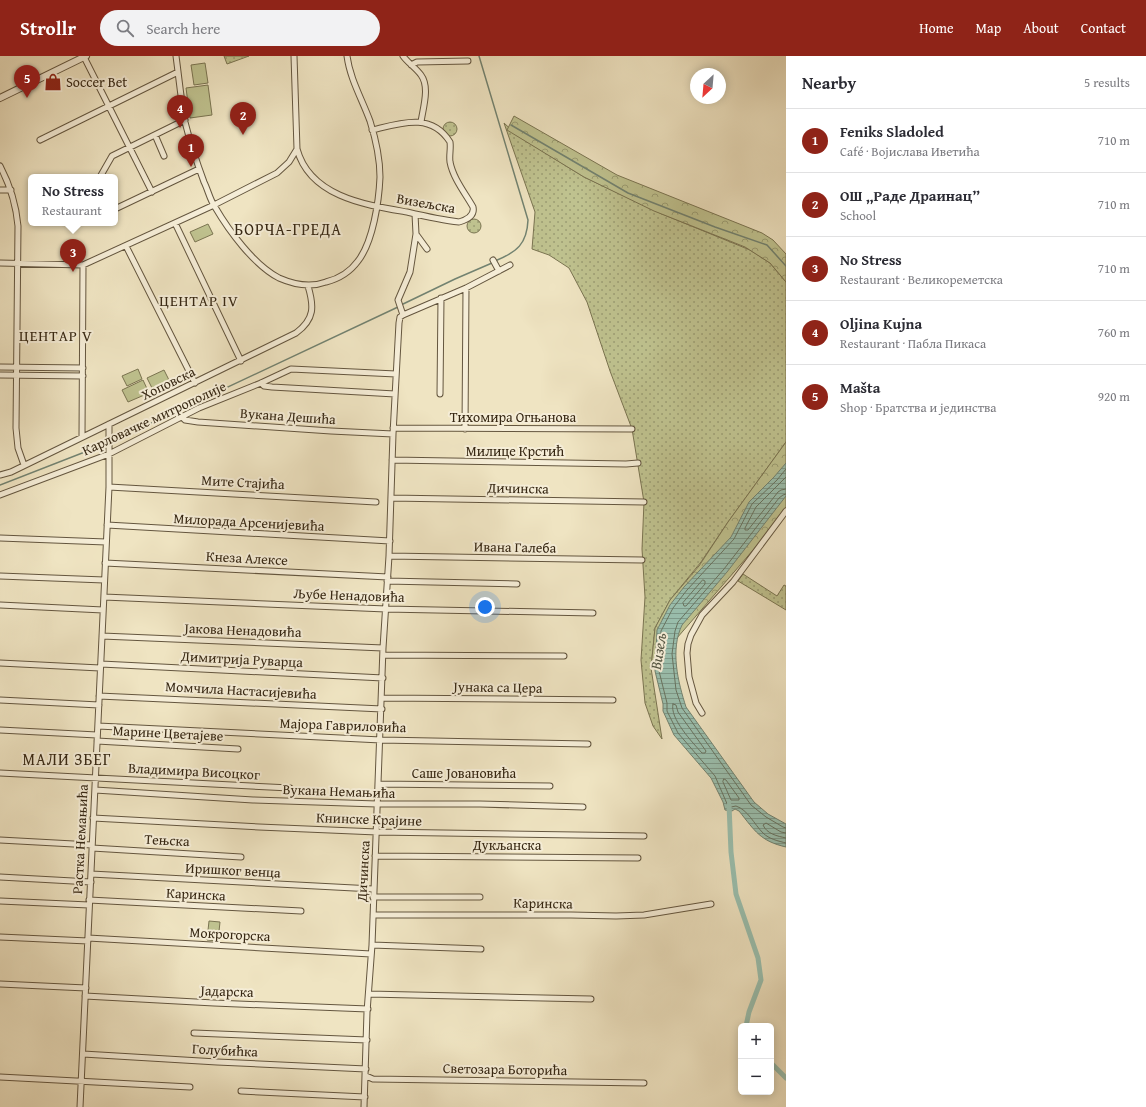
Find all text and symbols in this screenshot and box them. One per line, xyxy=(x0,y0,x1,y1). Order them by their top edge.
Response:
search box xyxy=(100,10,380,46)
text: Strollr xyxy=(20,14,76,42)
icon: search xyxy=(114,17,136,39)
text: Search here xyxy=(146,18,220,39)
text: Home xyxy=(919,18,954,38)
text: Map xyxy=(976,18,1001,38)
text: About xyxy=(1023,18,1059,38)
text: Contact xyxy=(1081,18,1126,38)
pin: 5 xyxy=(14,65,40,98)
north arrow xyxy=(690,68,726,104)
text: Nearby xyxy=(802,70,856,95)
shop icon: Soccer Bet xyxy=(43,72,63,92)
place label: Soccer Bet xyxy=(66,72,127,92)
text: 5 results xyxy=(1084,73,1130,92)
pin: 4 xyxy=(167,95,193,128)
pin: 2 xyxy=(230,102,256,135)
text: Feniks Sladoled xyxy=(840,121,944,142)
text: 1 xyxy=(812,131,818,150)
text: 710 m xyxy=(1098,131,1130,150)
pin: 1 xyxy=(178,134,204,167)
text: Café · Војислава Иветића xyxy=(840,142,980,161)
popup xyxy=(28,174,118,226)
text: No Stress xyxy=(42,180,104,201)
text: ОШ „Раде Драинац” xyxy=(840,185,980,206)
street label: Визељска xyxy=(395,188,457,218)
text: 2 xyxy=(812,195,818,214)
text: 710 m xyxy=(1098,195,1130,214)
text: Restaurant xyxy=(42,201,102,220)
text: School xyxy=(840,206,876,225)
district label: БОРЧА-ГРЕДА xyxy=(234,217,342,241)
pin: 3 xyxy=(60,239,86,272)
text: No Stress xyxy=(840,249,902,270)
text: 3 xyxy=(812,259,818,278)
text: 710 m xyxy=(1098,259,1130,278)
text: Restaurant · Великореметска xyxy=(840,270,1003,289)
district label: ЦЕНТАР IV xyxy=(159,290,239,311)
text: Oljina Kujna xyxy=(840,313,922,334)
text: 4 xyxy=(812,323,818,342)
text: 760 m xyxy=(1098,323,1130,342)
district label: ЦЕНТАР V xyxy=(19,325,93,346)
text: Restaurant · Пабла Пикаса xyxy=(840,334,986,353)
street label: Хоповска xyxy=(138,361,199,405)
street label: Карловачке митрополије xyxy=(79,376,230,460)
text: Mašta xyxy=(840,377,880,398)
text: 5 xyxy=(812,387,818,406)
text: 920 m xyxy=(1098,387,1130,406)
text: Shop · Братства и јединства xyxy=(840,398,997,417)
street label: Вукана Дешића xyxy=(239,403,337,429)
street label: Тихомира Огњанова xyxy=(450,407,577,427)
street label: Милице Крстић xyxy=(466,441,564,461)
street label: Мите Стајића xyxy=(201,470,285,494)
street label: Дичинска xyxy=(486,477,549,499)
street label: Милорада Арсенијевића xyxy=(173,508,325,536)
street label: Ивана Галеба xyxy=(474,536,557,558)
street label: Кнеза Алексе xyxy=(206,546,289,570)
street label: Љубе Ненадовића xyxy=(293,583,405,607)
your location xyxy=(475,597,495,617)
street label: Јакова Ненадовића xyxy=(182,618,302,642)
water label: Визељ xyxy=(645,631,671,672)
street label: Димитрија Руварца xyxy=(180,646,304,672)
street label: Момчила Настасијевића xyxy=(165,676,318,704)
street label: Јунака са Цера xyxy=(451,676,543,698)
street label: Мајора Гавриловића xyxy=(279,713,407,737)
street label: Марине Цветајеве xyxy=(112,720,224,746)
district label: МАЛИ ЗБЕГ xyxy=(23,747,111,771)
street label: Владимира Висоцког xyxy=(128,758,260,784)
street label: Саше Јовановића xyxy=(412,763,517,783)
street label: Вукана Немањића xyxy=(282,779,396,803)
street label: Растка Немањића xyxy=(67,783,93,895)
street label: Книнске Крајине xyxy=(316,807,423,831)
street label: Тењска xyxy=(144,829,190,851)
street label: Дукљанска xyxy=(472,835,542,855)
street label: Дичинска xyxy=(351,839,375,903)
street label: Иришког венца xyxy=(185,858,282,883)
street label: Каринска xyxy=(166,882,227,906)
street label: Каринска xyxy=(513,892,573,914)
street label: Мокрогорска xyxy=(189,922,271,946)
street label: Јадарска xyxy=(198,980,254,1002)
map controls xyxy=(738,1023,774,1095)
button: + xyxy=(738,1023,774,1059)
street label: Голубићка xyxy=(191,1038,259,1062)
street label: Светозара Боторића xyxy=(443,1058,568,1080)
button: − xyxy=(738,1059,774,1095)

